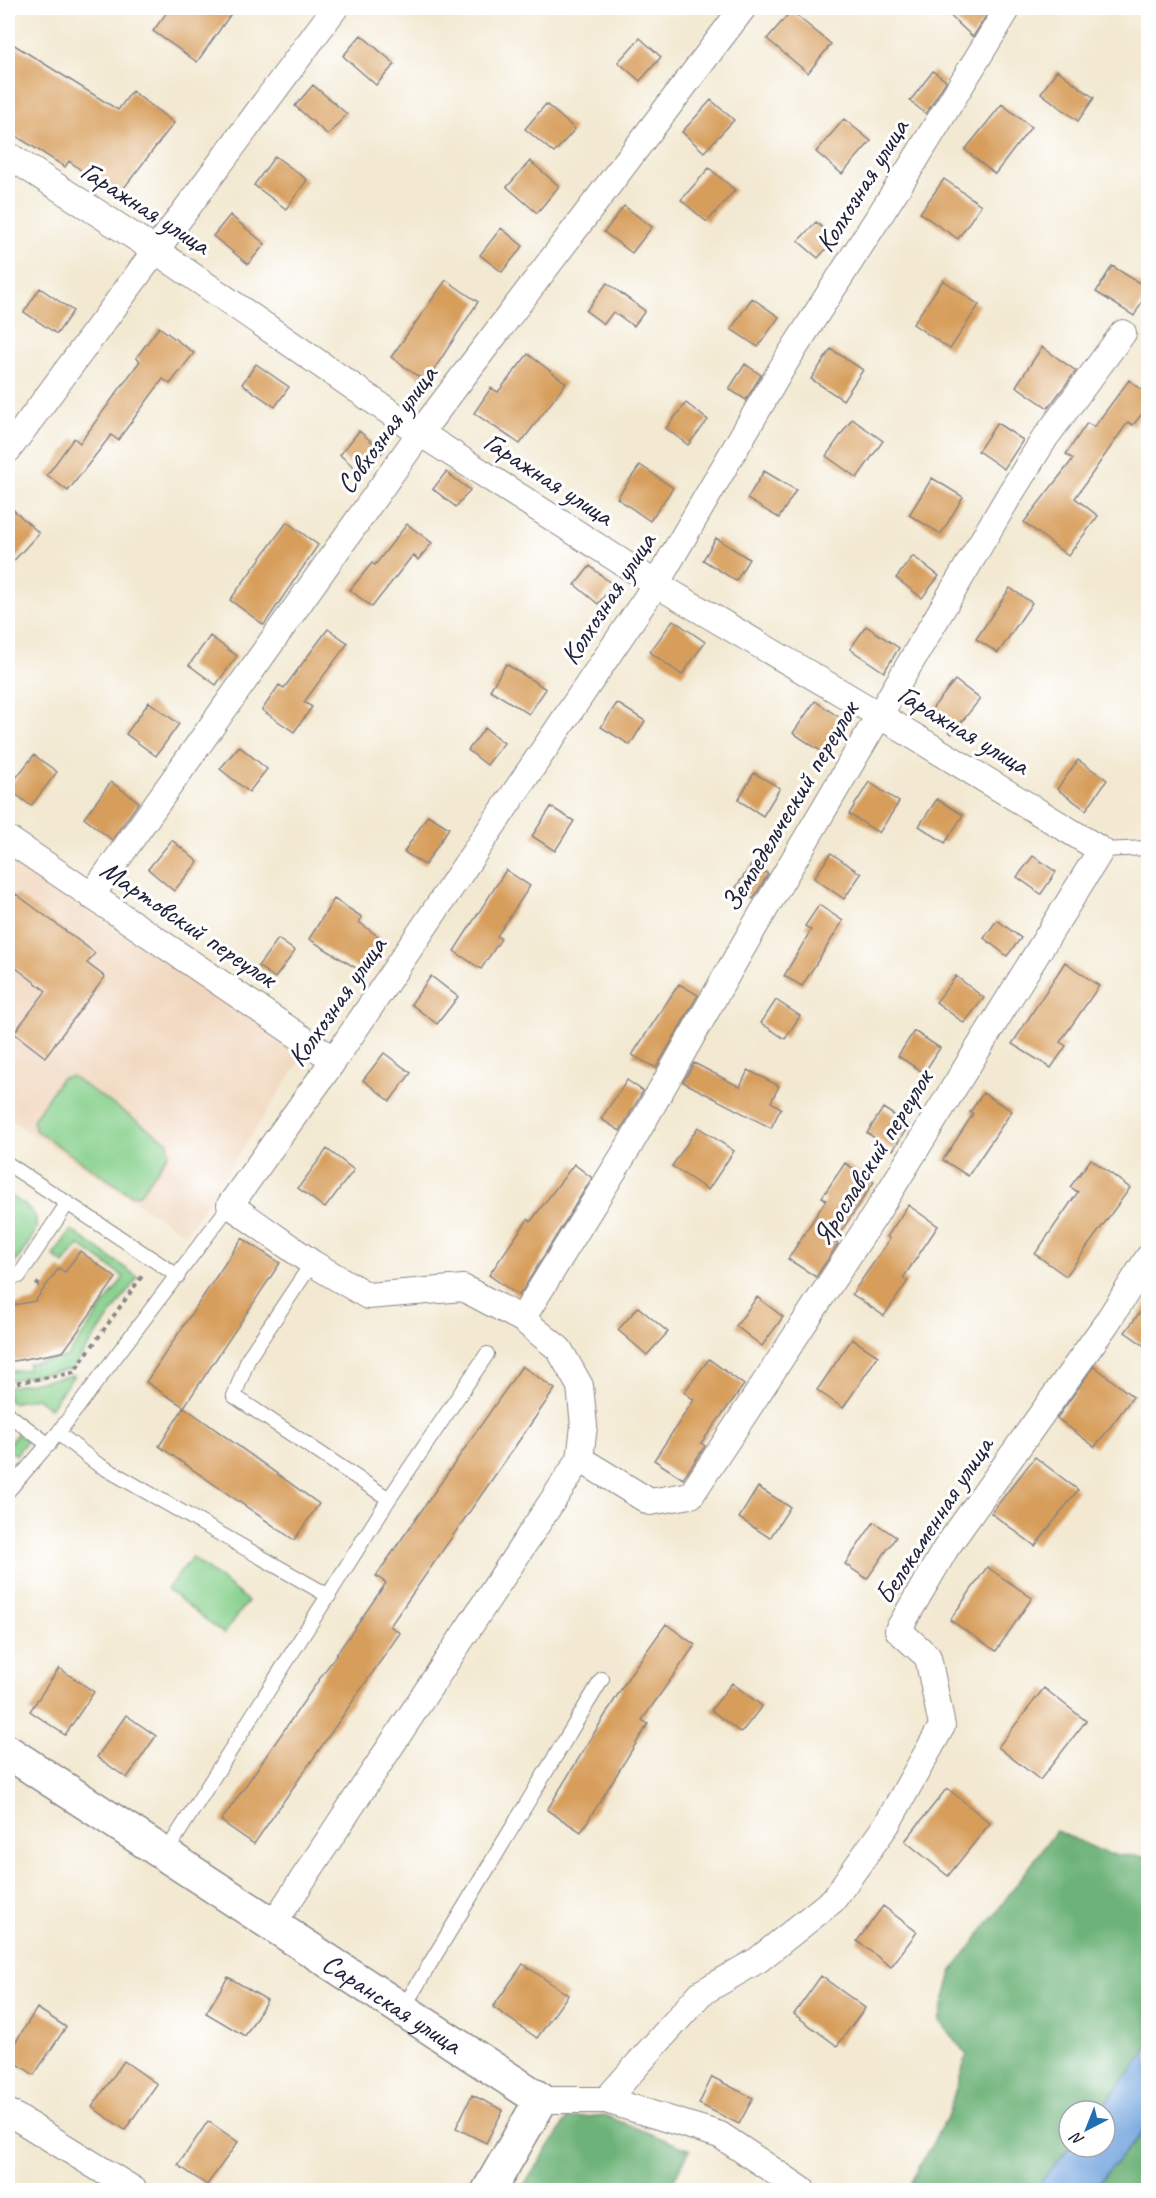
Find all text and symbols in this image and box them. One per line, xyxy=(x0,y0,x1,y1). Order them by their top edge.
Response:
street label: Колхозная улица xyxy=(807,111,917,258)
street label: Гаражная улица xyxy=(74,153,219,263)
street label: Совхозная улица xyxy=(328,357,446,500)
street label: Гаражная улица xyxy=(477,424,622,534)
street label: Колхозная улица xyxy=(552,524,664,671)
street label: Гаражная улица xyxy=(892,676,1037,783)
street label: Земледельческий переулок xyxy=(713,693,867,918)
street label: Мартовский переулок xyxy=(94,852,286,997)
street label: Колхозная улица xyxy=(279,928,395,1073)
street label: Ярославский переулок xyxy=(804,1061,942,1252)
street label: Белокаменная улица xyxy=(866,1428,1002,1610)
street label: Саранская улица xyxy=(316,1945,470,2063)
north arrow xyxy=(1057,2099,1117,2159)
text: N xyxy=(1065,2127,1088,2150)

